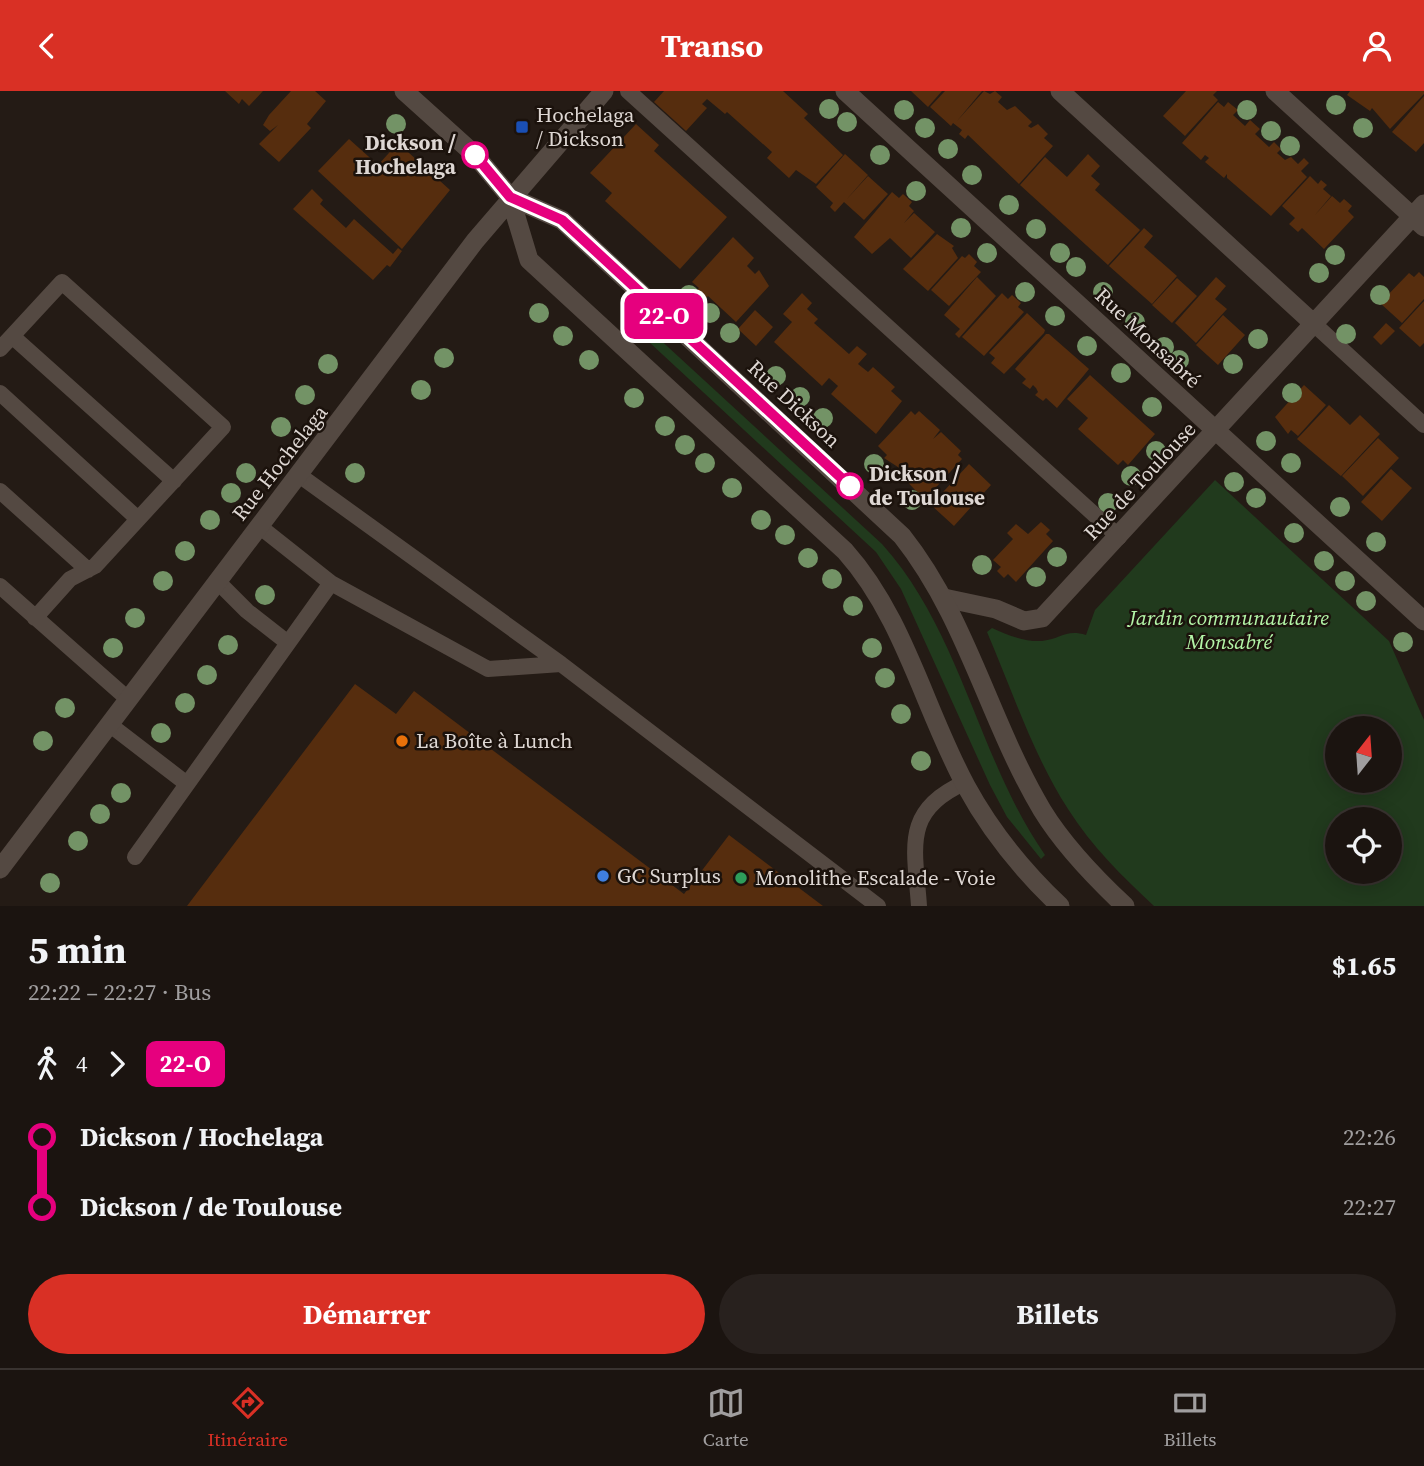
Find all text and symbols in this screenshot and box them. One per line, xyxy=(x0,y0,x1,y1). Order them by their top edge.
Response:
text: Transo xyxy=(661,24,763,68)
icon: back xyxy=(28,27,66,65)
icon: person xyxy=(1358,27,1396,65)
place label: Hochelaga / Dickson xyxy=(536,100,635,153)
marker: Hochelaga / Dickson xyxy=(514,119,530,135)
place label: Dickson / Hochelaga xyxy=(355,128,457,181)
marker: Dickson / Hochelaga xyxy=(462,142,488,168)
street label: Rue Monsabré xyxy=(1089,281,1208,394)
line badge: 22-O xyxy=(615,293,713,339)
text: 22-O xyxy=(638,299,690,332)
street label: Rue Dickson xyxy=(742,353,847,454)
street label: Rue Hochelaga xyxy=(225,399,334,527)
street label: Rue de Toulouse xyxy=(1077,415,1202,546)
place label: Dickson / de Toulouse xyxy=(869,459,985,512)
marker: Dickson / de Toulouse xyxy=(837,473,863,499)
park label: Jardin communautaire Monsabré xyxy=(1126,603,1329,656)
north arrow xyxy=(1325,716,1402,793)
map controls xyxy=(1325,716,1402,884)
place label: La Boîte à Lunch xyxy=(416,726,573,755)
marker: La Boîte à Lunch xyxy=(394,733,410,749)
button: locate xyxy=(1325,807,1402,884)
place label: GC Surplus xyxy=(617,861,721,890)
place label: Monolithe Escalade - Voie xyxy=(755,863,996,892)
marker: GC Surplus xyxy=(595,868,611,884)
marker: Monolithe Escalade - Voie xyxy=(733,870,749,886)
text: 5 min xyxy=(28,924,127,976)
text: $1.65 xyxy=(1332,948,1396,984)
text: 22:22 – 22:27 · Bus xyxy=(28,976,211,1008)
icon: walk xyxy=(28,1045,66,1083)
icon: forward xyxy=(98,1045,136,1083)
text: 22-O xyxy=(160,1047,211,1080)
text: 4 xyxy=(76,1048,88,1080)
text: Dickson / Hochelaga xyxy=(80,1119,324,1155)
text: 22:26 xyxy=(1343,1121,1396,1153)
text: Dickson / de Toulouse xyxy=(80,1189,342,1225)
text: 22:27 xyxy=(1343,1191,1396,1223)
button: Démarrer xyxy=(28,1274,705,1354)
button: Billets xyxy=(719,1274,1396,1354)
tab: Itinéraire xyxy=(207,1384,288,1452)
tab: Carte xyxy=(703,1384,749,1452)
tab: Billets xyxy=(1164,1384,1217,1452)

